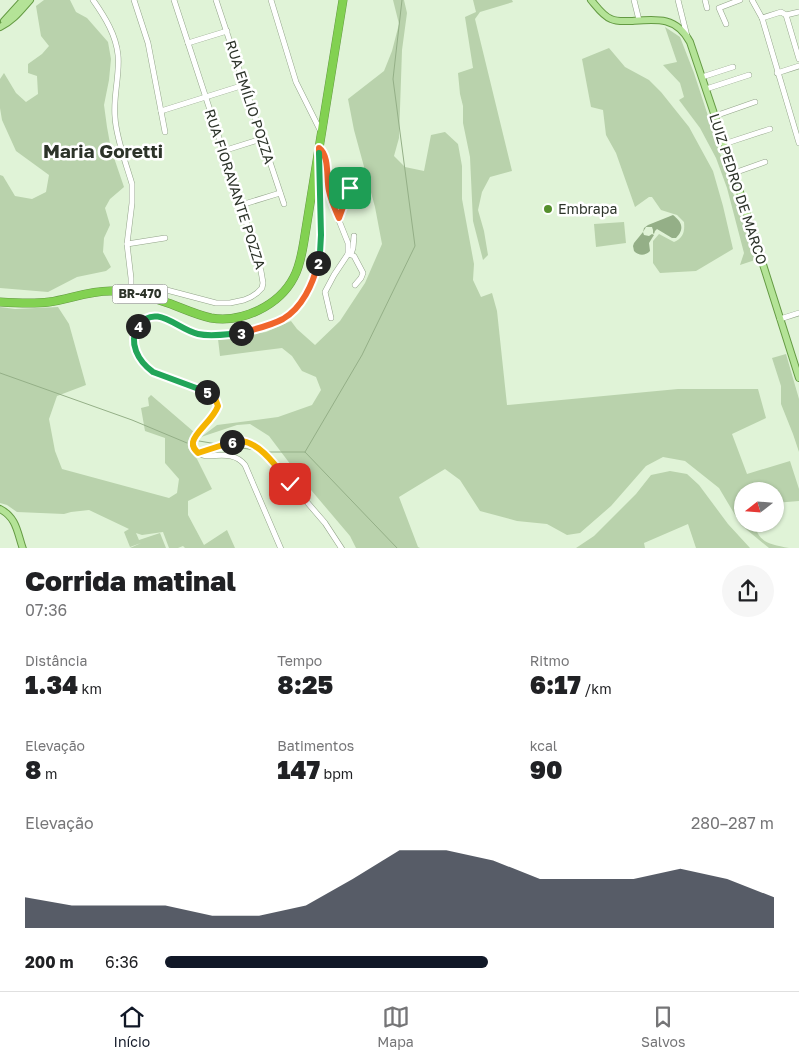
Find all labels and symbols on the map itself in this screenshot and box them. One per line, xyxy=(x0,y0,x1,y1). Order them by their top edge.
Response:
street label: RUA EMÍLIO POZZA xyxy=(222,38,279,166)
street label: RUA FIORAVANTE POZZA xyxy=(202,107,270,272)
street label: LUIZ PEDRO DE MARCO xyxy=(706,111,771,266)
district label: Maria Goretti xyxy=(43,139,163,162)
pin xyxy=(329,167,371,209)
place label: Embrapa xyxy=(558,200,617,217)
marker: Embrapa xyxy=(542,203,554,215)
pin: 2 xyxy=(306,250,330,276)
road number: BR-470 xyxy=(112,284,168,304)
pin: 4 xyxy=(126,314,150,338)
pin: 3 xyxy=(228,320,254,346)
pin: 5 xyxy=(194,380,220,404)
pin: 6 xyxy=(220,430,244,454)
pin xyxy=(269,463,311,505)
north arrow xyxy=(734,482,784,532)

